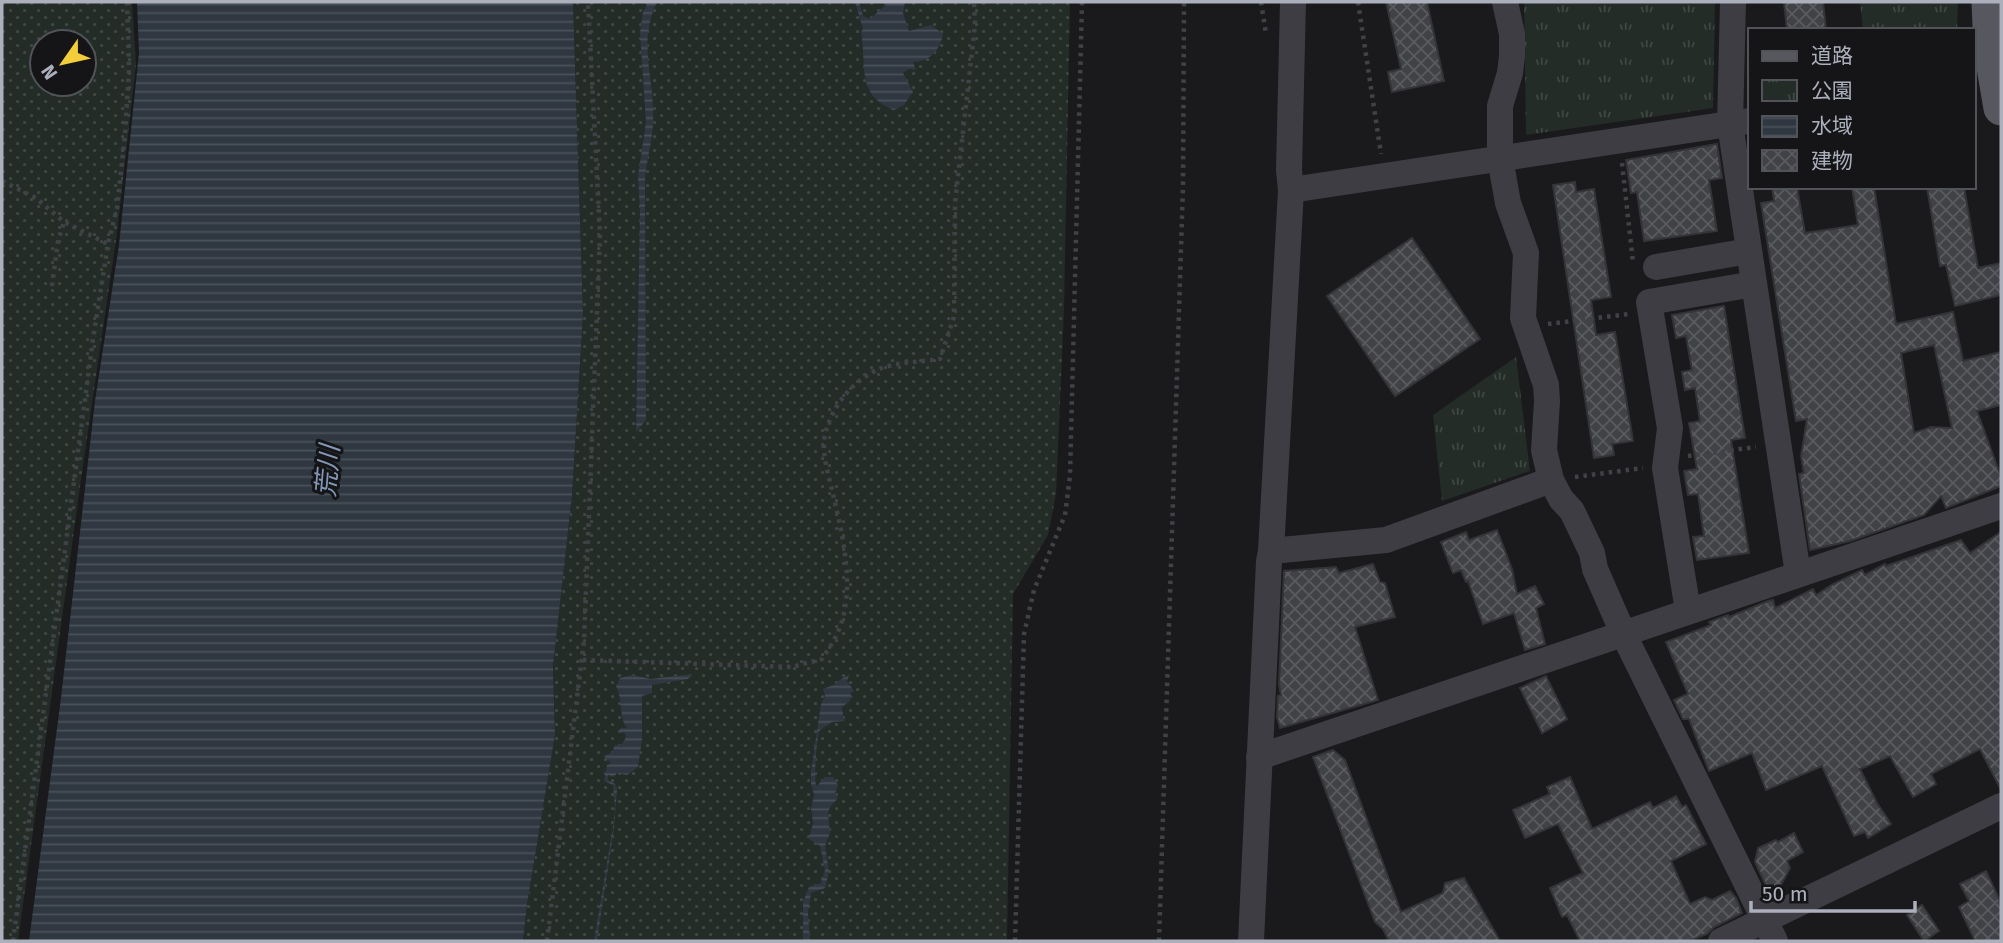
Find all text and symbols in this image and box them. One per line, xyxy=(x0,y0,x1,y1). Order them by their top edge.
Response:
north arrow xyxy=(28,28,98,98)
legend xyxy=(1748,28,1975,189)
text: 道路 xyxy=(1811,43,1853,69)
text: N xyxy=(36,61,62,84)
text: 公園 xyxy=(1811,78,1853,104)
text: 水域 xyxy=(1811,113,1853,139)
text: 建物 xyxy=(1811,148,1853,174)
water label: 荒川 xyxy=(310,441,346,498)
scale bar xyxy=(1751,870,1916,914)
text: 50 m xyxy=(1762,881,1808,907)

